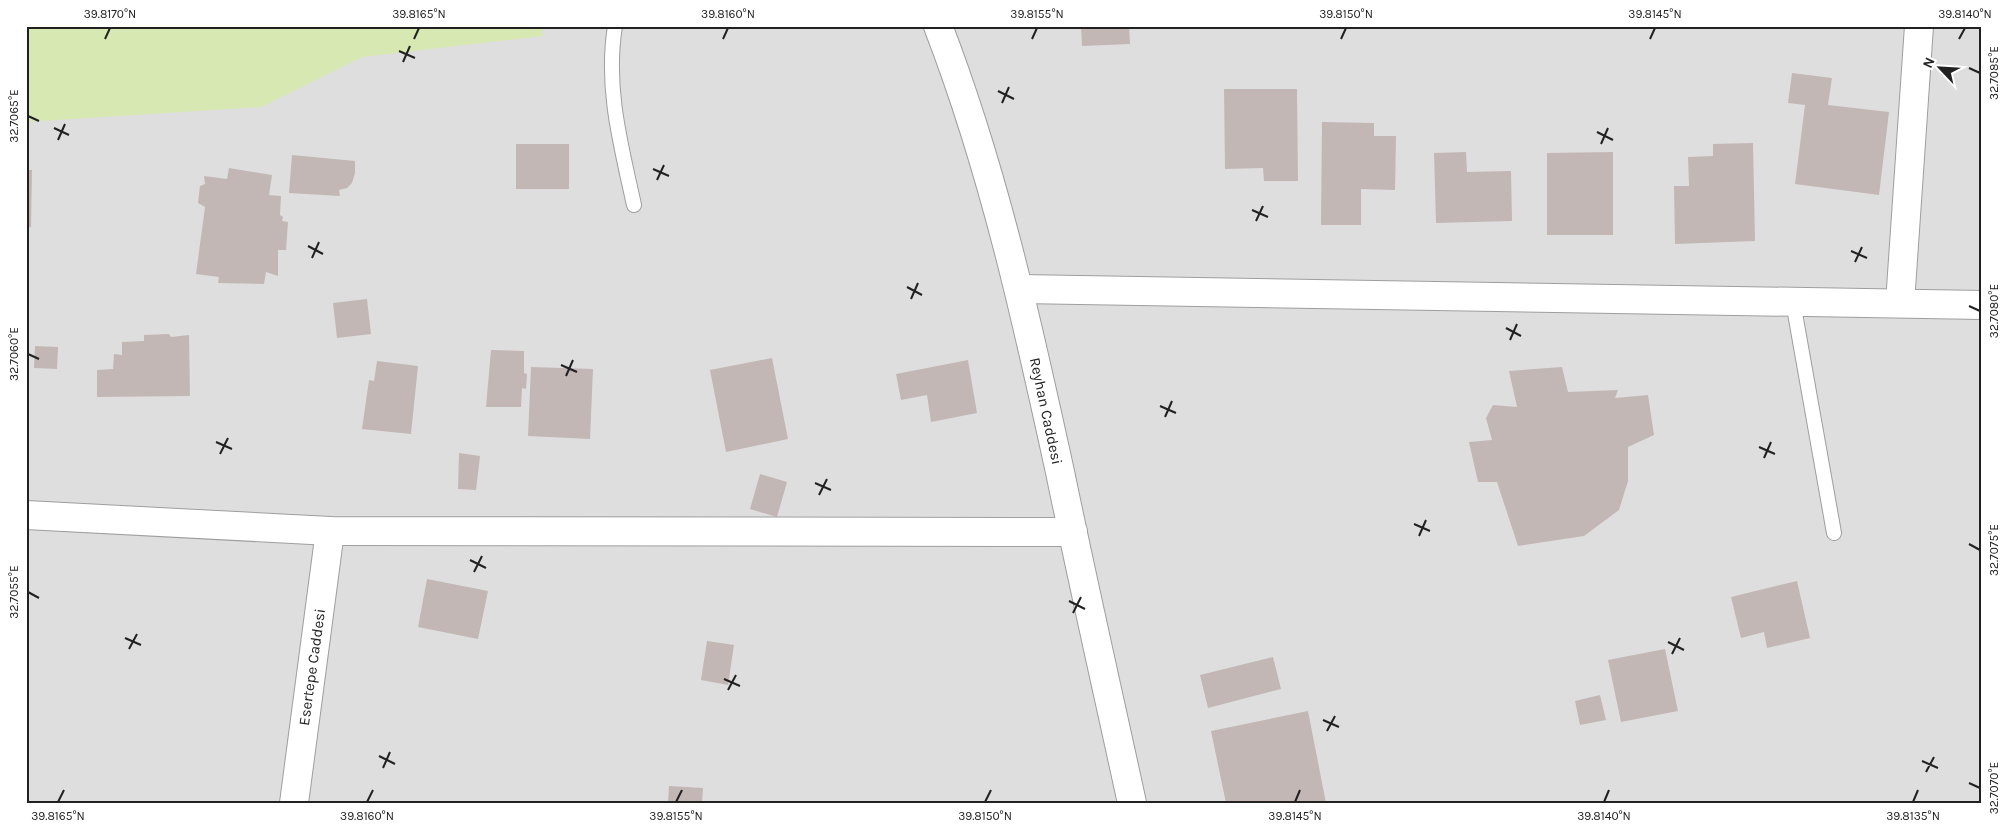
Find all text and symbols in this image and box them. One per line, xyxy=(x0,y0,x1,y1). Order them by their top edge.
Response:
text: 39.8170°N xyxy=(84,7,136,21)
text: 39.8165°N xyxy=(392,7,446,21)
text: 39.8160°N xyxy=(701,7,755,21)
text: 39.8155°N xyxy=(1010,7,1064,21)
text: 39.8150°N xyxy=(1319,7,1373,21)
text: 39.8145°N xyxy=(1628,7,1682,21)
text: 39.8140°N xyxy=(1938,7,1992,21)
north arrow xyxy=(1916,42,1966,92)
text: 32.7085°E xyxy=(1987,46,2001,100)
text: N xyxy=(1919,55,1938,71)
text: 32.7065°E xyxy=(7,89,21,143)
text: 32.7080°E xyxy=(1987,284,2001,338)
text: 32.7060°E xyxy=(7,327,21,381)
street label: Reyhan Caddesi xyxy=(1026,356,1066,466)
text: 32.7075°E xyxy=(1987,524,2001,576)
text: 32.7055°E xyxy=(7,565,21,619)
street label: Esertepe Caddesi xyxy=(295,607,329,727)
text: 32.7070°E xyxy=(1987,762,2001,814)
text: 39.8165°N xyxy=(31,809,85,823)
text: 39.8160°N xyxy=(340,809,394,823)
text: 39.8155°N xyxy=(649,809,703,823)
text: 39.8150°N xyxy=(958,809,1012,823)
text: 39.8145°N xyxy=(1268,809,1322,823)
text: 39.8140°N xyxy=(1577,809,1631,823)
text: 39.8135°N xyxy=(1886,809,1940,823)

